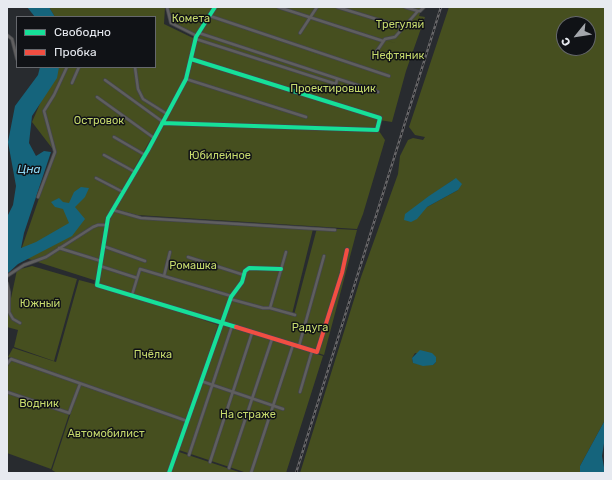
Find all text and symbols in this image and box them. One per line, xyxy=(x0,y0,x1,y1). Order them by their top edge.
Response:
park label: Комета xyxy=(172,12,210,26)
legend xyxy=(16,16,156,68)
north arrow xyxy=(556,16,596,56)
park label: Трегуляй xyxy=(376,18,424,32)
text: Свободно xyxy=(54,25,111,39)
text: С xyxy=(558,35,574,48)
text: Пробка xyxy=(54,45,97,59)
park label: Нефтяник xyxy=(372,49,424,63)
park label: Проектировщик xyxy=(290,82,376,96)
park label: Островок xyxy=(74,114,124,128)
park label: Юбилейное xyxy=(189,149,251,163)
water label: Цна xyxy=(17,163,41,177)
park label: Ромашка xyxy=(169,259,217,273)
park label: Южный xyxy=(20,297,60,311)
park label: Радуга xyxy=(292,321,328,335)
park label: Пчёлка xyxy=(134,348,172,362)
park label: Водник xyxy=(19,397,59,411)
park label: На страже xyxy=(220,408,276,422)
park label: Автомобилист xyxy=(67,427,145,441)

